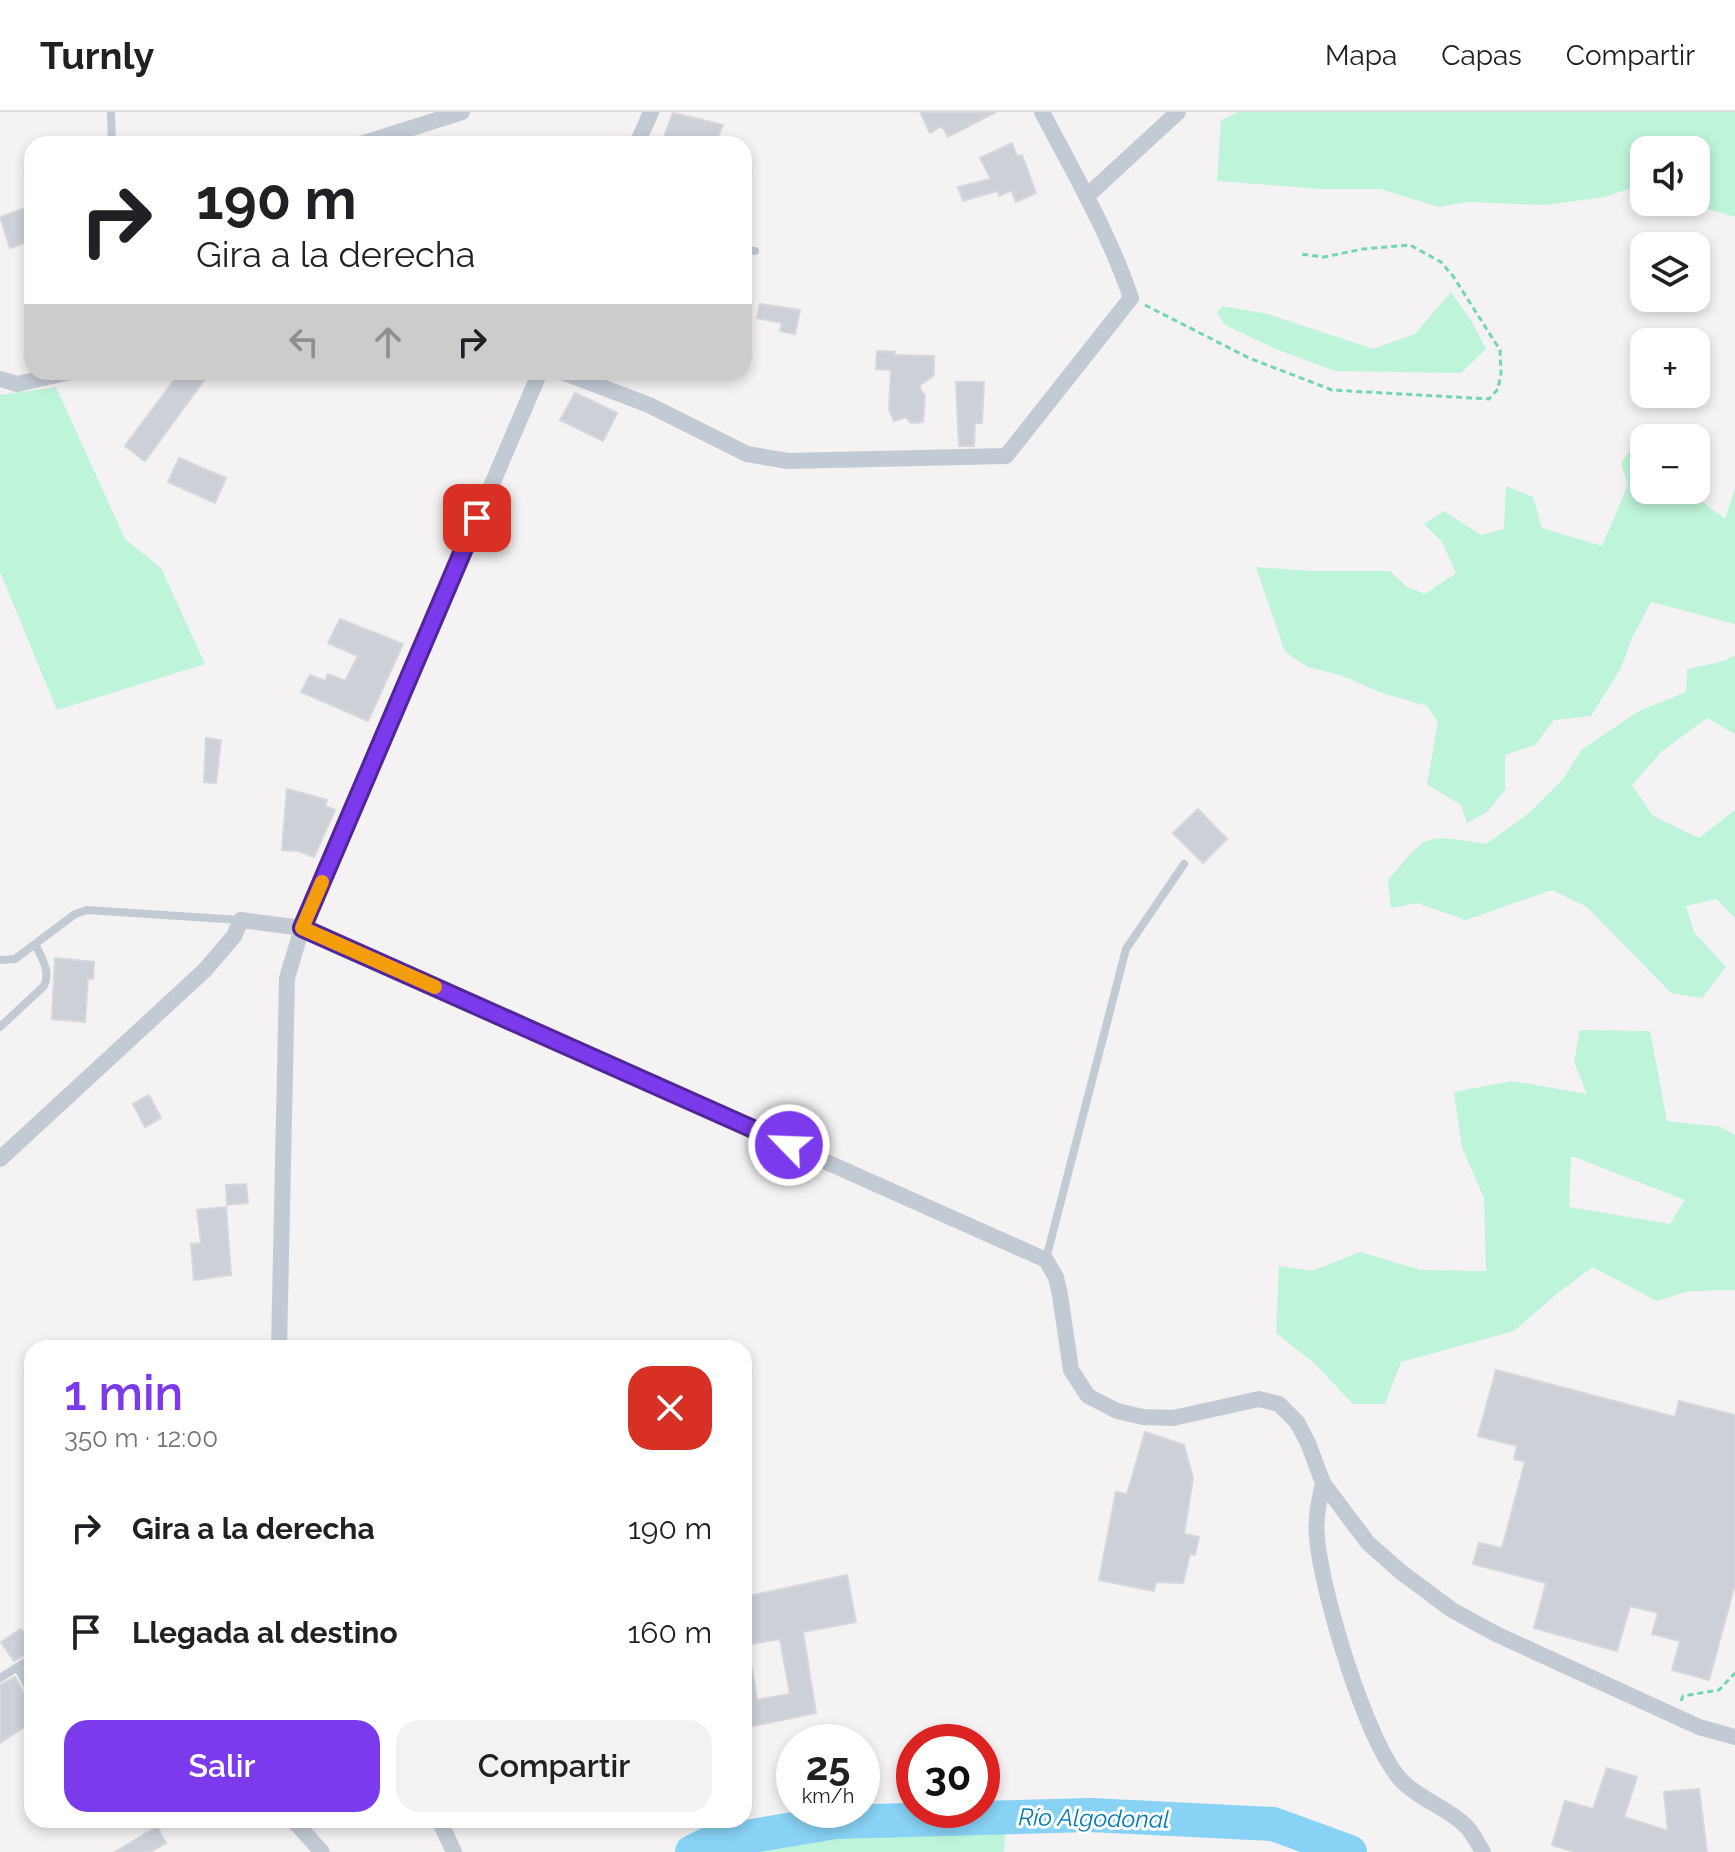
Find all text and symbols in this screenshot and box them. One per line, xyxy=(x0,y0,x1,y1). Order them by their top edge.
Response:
text: Turnly xyxy=(40,33,154,78)
text: Mapa xyxy=(1325,39,1397,72)
text: Capas xyxy=(1441,39,1522,72)
text: Compartir xyxy=(1566,39,1695,72)
map controls xyxy=(1630,136,1710,504)
button: sound xyxy=(1630,136,1710,216)
text: 190 m xyxy=(196,166,357,232)
icon: right xyxy=(64,168,168,272)
button: layers xyxy=(1630,232,1710,312)
text: Gira a la derecha xyxy=(196,233,475,275)
icon: left xyxy=(282,320,326,364)
icon: ahead xyxy=(366,320,410,364)
icon: right xyxy=(450,320,494,364)
button: + xyxy=(1630,328,1710,408)
button: − xyxy=(1630,424,1710,504)
pin xyxy=(443,484,511,552)
icon: arrive xyxy=(455,496,499,540)
position arrow xyxy=(747,1103,831,1187)
text: 1 min xyxy=(64,1365,183,1421)
button: close xyxy=(628,1366,712,1450)
text: 350 m · 12:00 xyxy=(64,1423,218,1453)
icon: right xyxy=(64,1506,108,1550)
text: Gira a la derecha xyxy=(132,1511,375,1546)
text: 190 m xyxy=(628,1511,712,1546)
icon: arrive xyxy=(64,1610,108,1654)
text: Llegada al destino xyxy=(132,1615,398,1650)
text: 160 m xyxy=(627,1615,712,1650)
button: Salir xyxy=(64,1720,380,1812)
button: Compartir xyxy=(396,1720,712,1812)
speed limit sign: 30 xyxy=(896,1724,1000,1828)
text: 25 xyxy=(806,1742,850,1789)
text: km/h xyxy=(802,1784,854,1808)
water label: Río Algodonal xyxy=(1018,1802,1170,1834)

